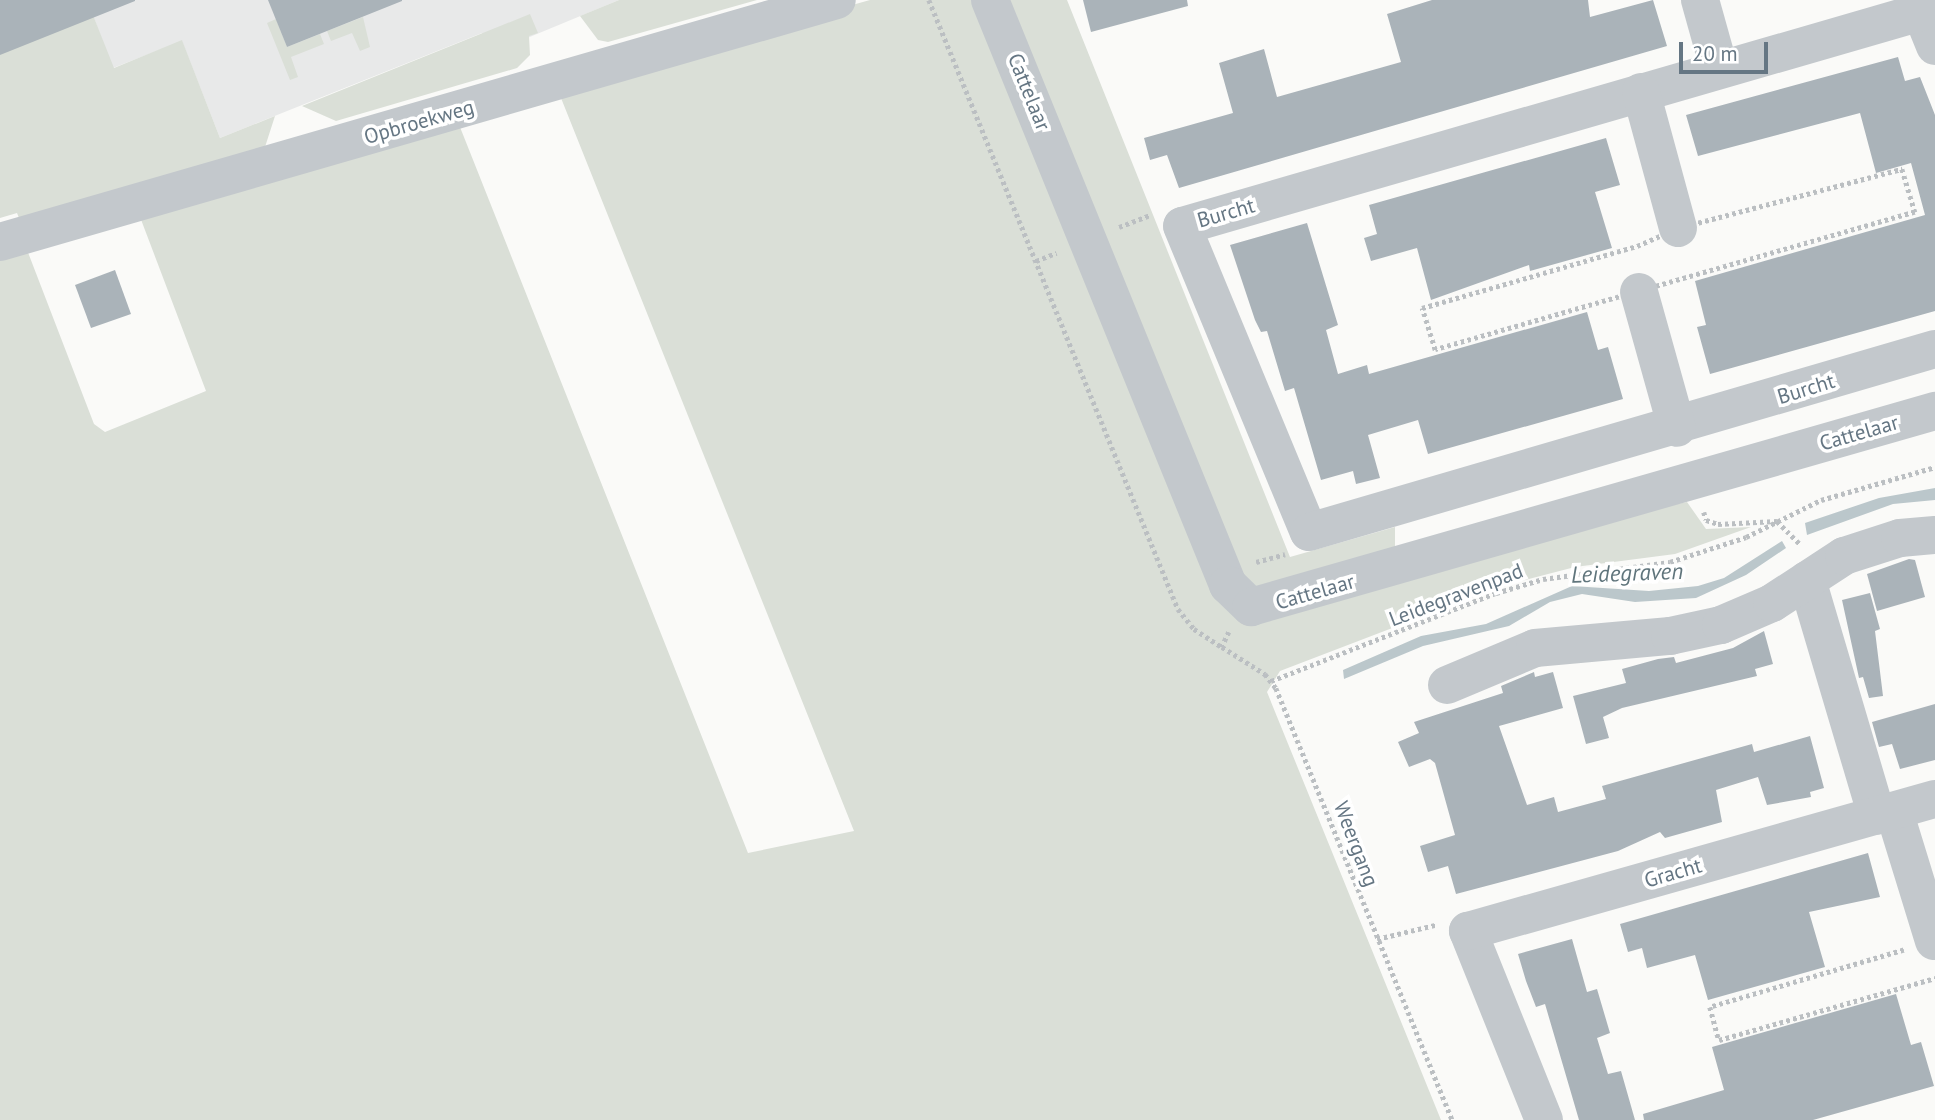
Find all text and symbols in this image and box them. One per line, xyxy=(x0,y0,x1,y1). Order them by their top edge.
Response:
scale bar xyxy=(1683,28,1772,72)
text: 20 m xyxy=(1692,40,1738,67)
street label: Cattelaar xyxy=(1002,50,1056,134)
street label: Opbroekweg xyxy=(361,94,477,150)
street label: Burcht xyxy=(1194,193,1258,233)
street label: Burcht xyxy=(1774,368,1838,410)
street label: Cattelaar xyxy=(1817,410,1901,456)
water label: Leidegraven xyxy=(1570,557,1684,589)
street label: Leidegravenpad xyxy=(1385,558,1527,632)
street label: Cattelaar xyxy=(1273,569,1357,615)
street label: Weergang xyxy=(1328,798,1384,890)
street label: Gracht xyxy=(1641,853,1705,893)

